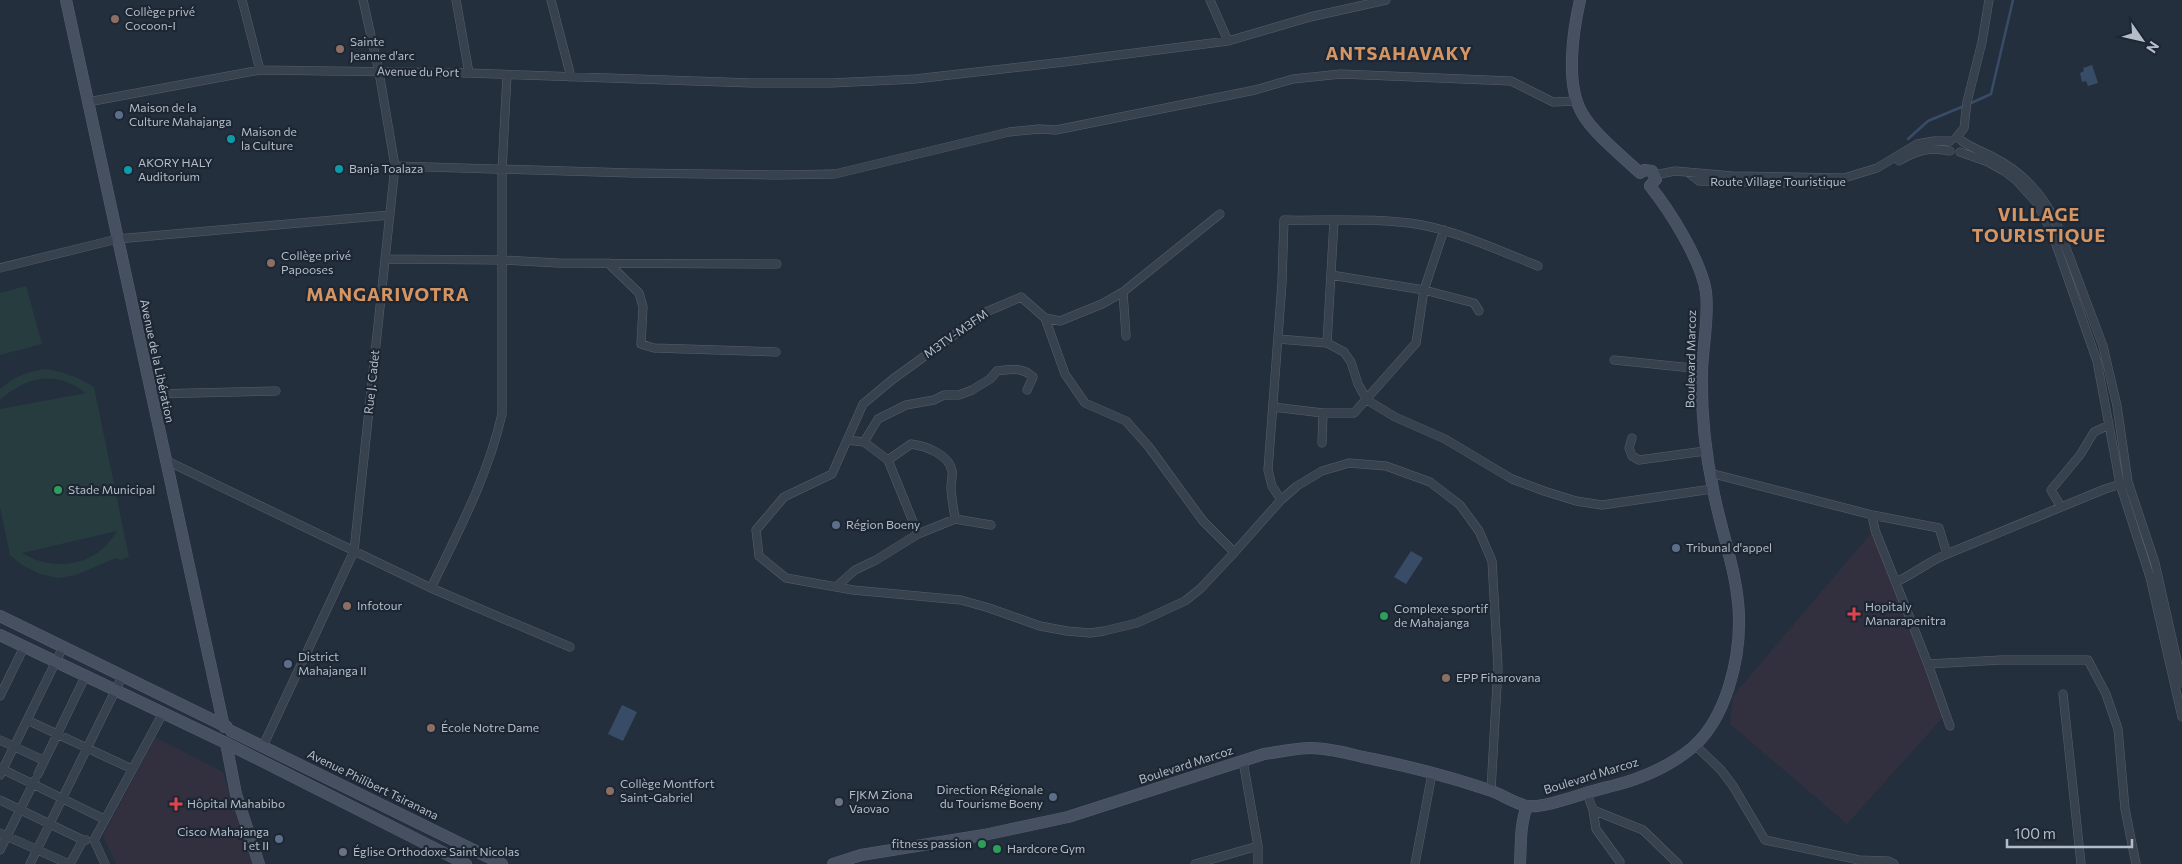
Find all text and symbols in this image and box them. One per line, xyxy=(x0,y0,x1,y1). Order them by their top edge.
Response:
place label: Collège privé Cocoon-I xyxy=(125,4,195,32)
marker: Collège privé Cocoon-I xyxy=(109,13,121,25)
north arrow xyxy=(2117,15,2167,65)
place label: Sainte Jeanne d'arc xyxy=(350,34,415,63)
text: N xyxy=(2143,38,2163,57)
district label: ANTSAHAVAKY xyxy=(1325,42,1473,64)
marker: Sainte Jeanne d'arc xyxy=(334,43,346,55)
street label: Avenue du Port xyxy=(377,63,459,79)
place label: Maison de la Culture Mahajanga xyxy=(129,100,232,128)
marker: Maison de la Culture Mahajanga xyxy=(113,109,125,121)
place label: Maison de la Culture xyxy=(241,124,297,152)
marker: Maison de la Culture xyxy=(225,133,237,145)
place label: AKORY HALY Auditorium xyxy=(138,155,212,183)
place label: Banja Toalaza xyxy=(349,161,423,175)
marker: Banja Toalaza xyxy=(333,163,345,175)
marker: AKORY HALY Auditorium xyxy=(122,164,134,176)
street label: Route Village Touristique xyxy=(1710,174,1846,188)
district label: VILLAGE TOURISTIQUE xyxy=(1972,203,2106,246)
place label: Collège privé Papooses xyxy=(281,248,351,276)
marker: Collège privé Papooses xyxy=(265,257,277,269)
district label: MANGARIVOTRA xyxy=(306,283,470,305)
street label: Avenue de la Libération xyxy=(138,298,178,424)
street label: M3TV-M3FM xyxy=(921,306,990,360)
street label: Boulevard Marcoz xyxy=(1682,310,1698,408)
street label: Rue J. Cadet xyxy=(361,349,382,415)
place label: Stade Municipal xyxy=(68,482,155,496)
marker: Stade Municipal xyxy=(52,484,64,496)
place label: Région Boeny xyxy=(846,517,920,531)
marker: Région Boeny xyxy=(830,519,842,531)
place label: Tribunal d'appel xyxy=(1686,540,1772,554)
marker: Tribunal d'appel xyxy=(1670,542,1682,554)
place label: Infotour xyxy=(357,598,402,612)
place label: Hopitaly Manarapenitra xyxy=(1865,599,1946,627)
marker: Infotour xyxy=(341,600,353,612)
place label: Complexe sportif de Mahajanga xyxy=(1394,601,1489,629)
marker: Hopitaly Manarapenitra xyxy=(1847,607,1861,621)
marker: Complexe sportif de Mahajanga xyxy=(1378,610,1390,622)
place label: District Mahajanga II xyxy=(298,649,367,677)
marker: District Mahajanga II xyxy=(282,658,294,670)
place label: EPP Fiharovana xyxy=(1456,670,1541,684)
marker: EPP Fiharovana xyxy=(1440,672,1452,684)
place label: École Notre Dame xyxy=(441,720,539,734)
marker: École Notre Dame xyxy=(425,722,437,734)
street label: Boulevard Marcoz xyxy=(1137,742,1235,786)
street label: Avenue Philibert Tsiranana xyxy=(306,746,441,822)
street label: Boulevard Marcoz xyxy=(1542,754,1640,796)
place label: Collège Montfort Saint-Gabriel xyxy=(620,776,715,804)
place label: Direction Régionale du Tourisme Boeny xyxy=(937,782,1043,810)
marker: Collège Montfort Saint-Gabriel xyxy=(604,785,616,797)
place label: FJKM Ziona Vaovao xyxy=(849,787,913,815)
marker: Direction Régionale du Tourisme Boeny xyxy=(1047,791,1059,803)
place label: Hôpital Mahabibo xyxy=(187,796,285,810)
marker: FJKM Ziona Vaovao xyxy=(833,796,845,808)
marker: Hôpital Mahabibo xyxy=(169,797,183,811)
scale bar xyxy=(2007,816,2132,848)
place label: Cisco Mahajanga I et II xyxy=(177,824,269,852)
text: 100 m xyxy=(2014,824,2056,842)
marker: Cisco Mahajanga I et II xyxy=(273,833,285,845)
place label: fitness passion xyxy=(891,836,972,850)
marker: fitness passion xyxy=(976,838,988,850)
place label: Hardcore Gym xyxy=(1007,841,1085,855)
marker: Hardcore Gym xyxy=(991,843,1003,855)
place label: Église Orthodoxe Saint Nicolas xyxy=(353,844,520,858)
marker: Église Orthodoxe Saint Nicolas xyxy=(337,846,349,858)

